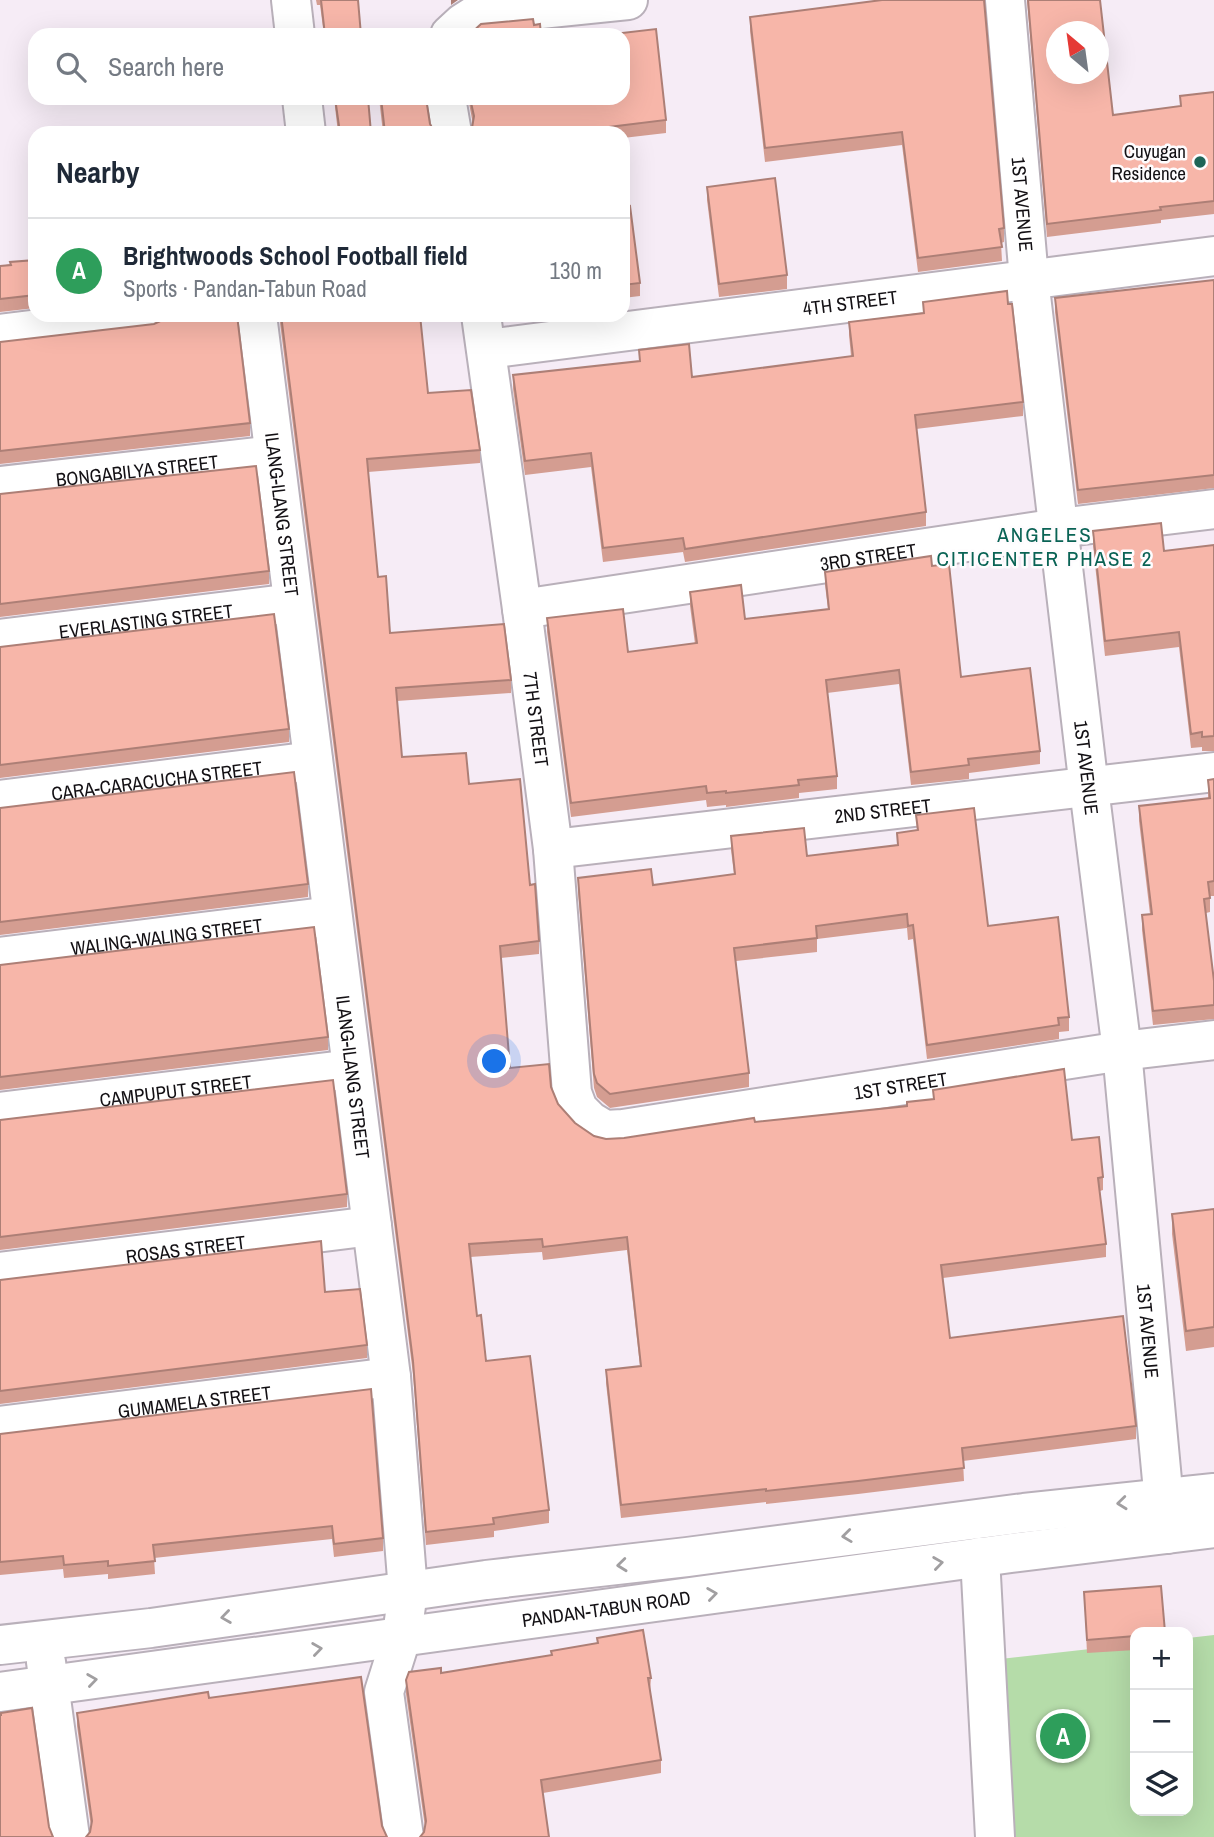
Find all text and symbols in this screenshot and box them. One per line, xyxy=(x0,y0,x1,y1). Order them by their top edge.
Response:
north arrow xyxy=(1046,21,1109,84)
search box xyxy=(28,28,630,105)
icon: search xyxy=(52,48,90,86)
text: Search here xyxy=(108,49,224,84)
place label: Cuyugan Residence xyxy=(1112,138,1186,186)
text: Nearby xyxy=(56,152,139,192)
marker: Cuyugan Residence xyxy=(1192,154,1208,170)
street label: 1ST AVENUE xyxy=(1006,156,1040,253)
text: Brightwoods School Football field xyxy=(123,238,468,273)
text: A xyxy=(72,255,86,286)
text: 130 m xyxy=(550,255,602,286)
text: Sports · Pandan-Tabun Road xyxy=(123,273,367,304)
street label: 4TH STREET xyxy=(801,284,899,322)
street label: ILANG-ILANG STREET xyxy=(259,431,305,598)
street label: BONGABILYA STREET xyxy=(55,448,220,493)
district label: ANGELES CITICENTER PHASE 2 xyxy=(937,520,1153,573)
street label: 3RD STREET xyxy=(818,537,918,577)
street label: EVERLASTING STREET xyxy=(57,597,235,645)
street label: 7TH STREET xyxy=(517,670,555,769)
street label: 1ST AVENUE xyxy=(1068,719,1105,816)
street label: CARA-CARACUCHA STREET xyxy=(50,754,264,806)
street label: 2ND STREET xyxy=(833,792,933,829)
street label: WALING-WALING STREET xyxy=(69,912,265,961)
street label: ILANG-ILANG STREET xyxy=(330,994,376,1161)
your location xyxy=(477,1044,511,1078)
street label: 1ST STREET xyxy=(852,1065,949,1106)
street label: CAMPUPUT STREET xyxy=(98,1068,254,1113)
street label: ROSAS STREET xyxy=(124,1229,247,1269)
street label: 1ST AVENUE xyxy=(1131,1283,1165,1380)
street label: GUMAMELA STREET xyxy=(116,1379,273,1424)
one-way arrow xyxy=(1116,1495,1128,1510)
one-way arrow xyxy=(842,1529,853,1544)
one-way arrow xyxy=(932,1556,944,1571)
one-way arrow xyxy=(616,1557,627,1572)
street label: PANDAN-TABUN ROAD xyxy=(520,1584,692,1633)
one-way arrow xyxy=(707,1586,718,1601)
one-way arrow xyxy=(220,1609,232,1624)
map controls xyxy=(1130,1627,1193,1816)
button: + xyxy=(1130,1627,1193,1690)
one-way arrow xyxy=(312,1642,323,1657)
one-way arrow xyxy=(86,1672,98,1687)
button: − xyxy=(1130,1690,1193,1753)
pin: A xyxy=(1040,1710,1086,1762)
button: layers xyxy=(1130,1753,1193,1816)

